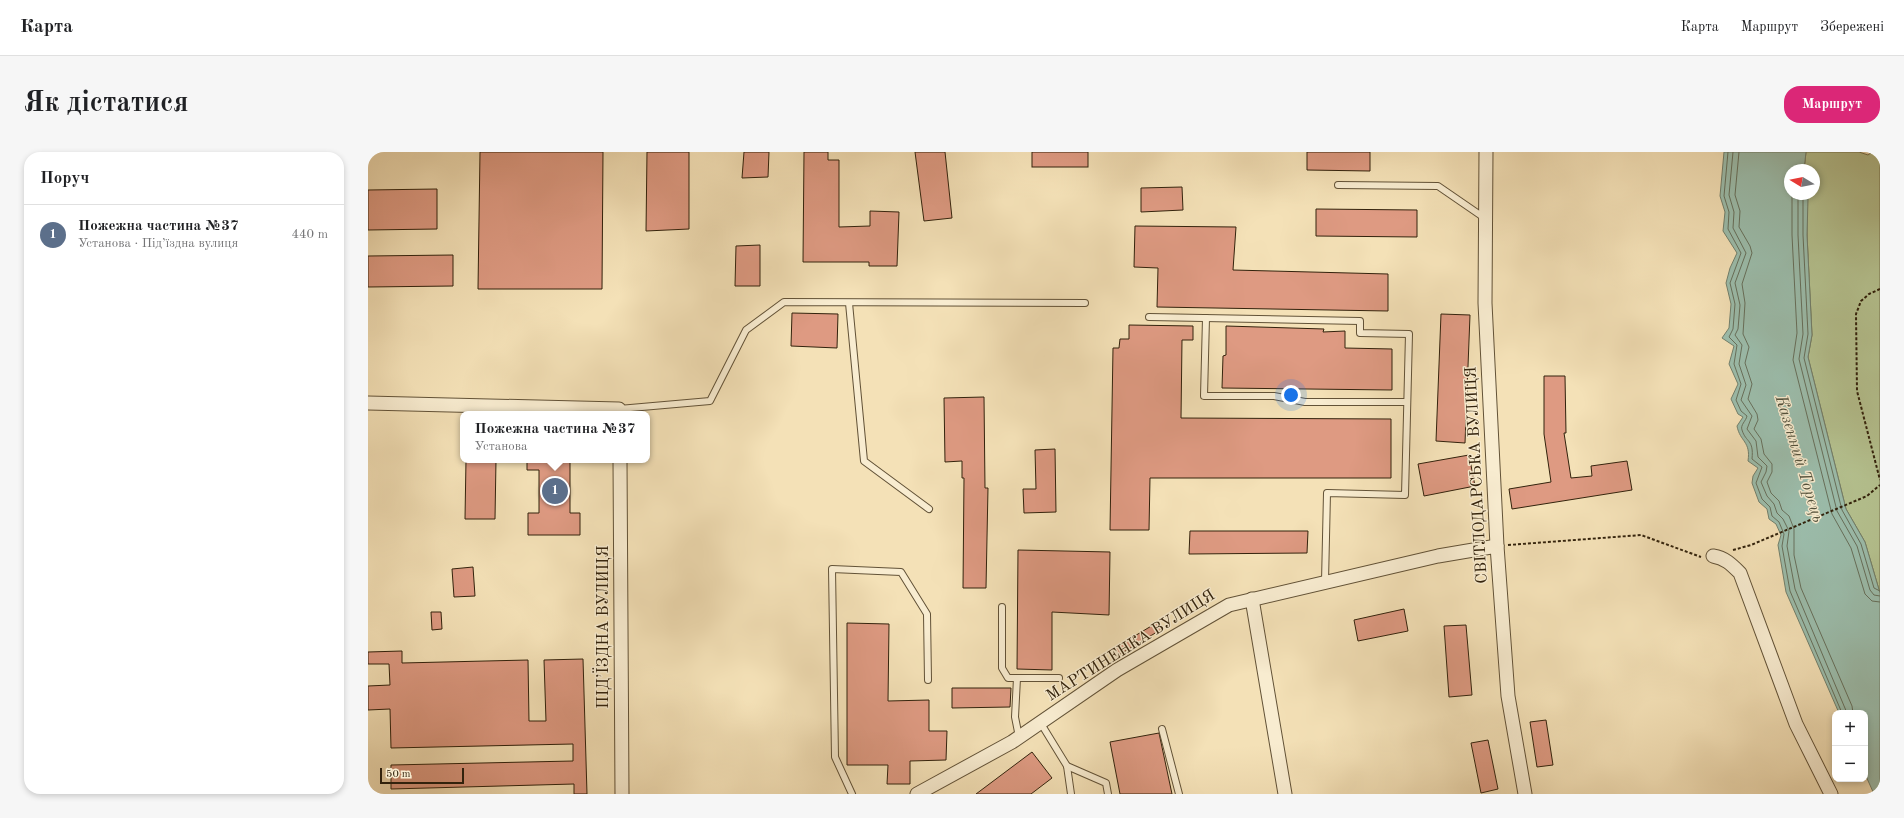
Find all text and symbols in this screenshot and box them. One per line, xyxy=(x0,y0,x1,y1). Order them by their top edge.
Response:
text: Карта xyxy=(20,18,73,37)
text: Карта xyxy=(1681,20,1719,34)
text: Маршрут xyxy=(1741,20,1798,34)
text: Збережені xyxy=(1820,20,1884,34)
button: Маршрут xyxy=(1784,86,1880,123)
text: Як дістатися xyxy=(24,90,188,118)
north arrow xyxy=(1784,164,1820,200)
text: Поруч xyxy=(40,170,89,187)
text: Пожежна частина №37 xyxy=(78,219,239,234)
text: 1 xyxy=(49,228,57,241)
text: 440 m xyxy=(291,228,328,241)
text: Установа · Під’їздна вулиця xyxy=(78,237,238,250)
street label: СВІТЛОДАРСЬКА ВУЛИЦЯ xyxy=(1463,366,1491,584)
your location xyxy=(1281,385,1301,405)
water label: Казенний Торець xyxy=(1771,393,1826,525)
popup xyxy=(460,411,650,463)
text: Пожежна частина №37 xyxy=(475,422,635,437)
text: Установа xyxy=(475,440,527,453)
pin: 1 xyxy=(542,476,568,506)
street label: ПІД’ЇЗДНА ВУЛИЦЯ xyxy=(592,545,612,709)
street label: МАРТИНЕНКА ВУЛИЦЯ xyxy=(1044,587,1218,705)
map controls xyxy=(1832,710,1868,782)
button: + xyxy=(1832,710,1868,746)
button: − xyxy=(1832,746,1868,782)
scale bar xyxy=(380,766,464,785)
text: 50 m xyxy=(386,769,411,780)

